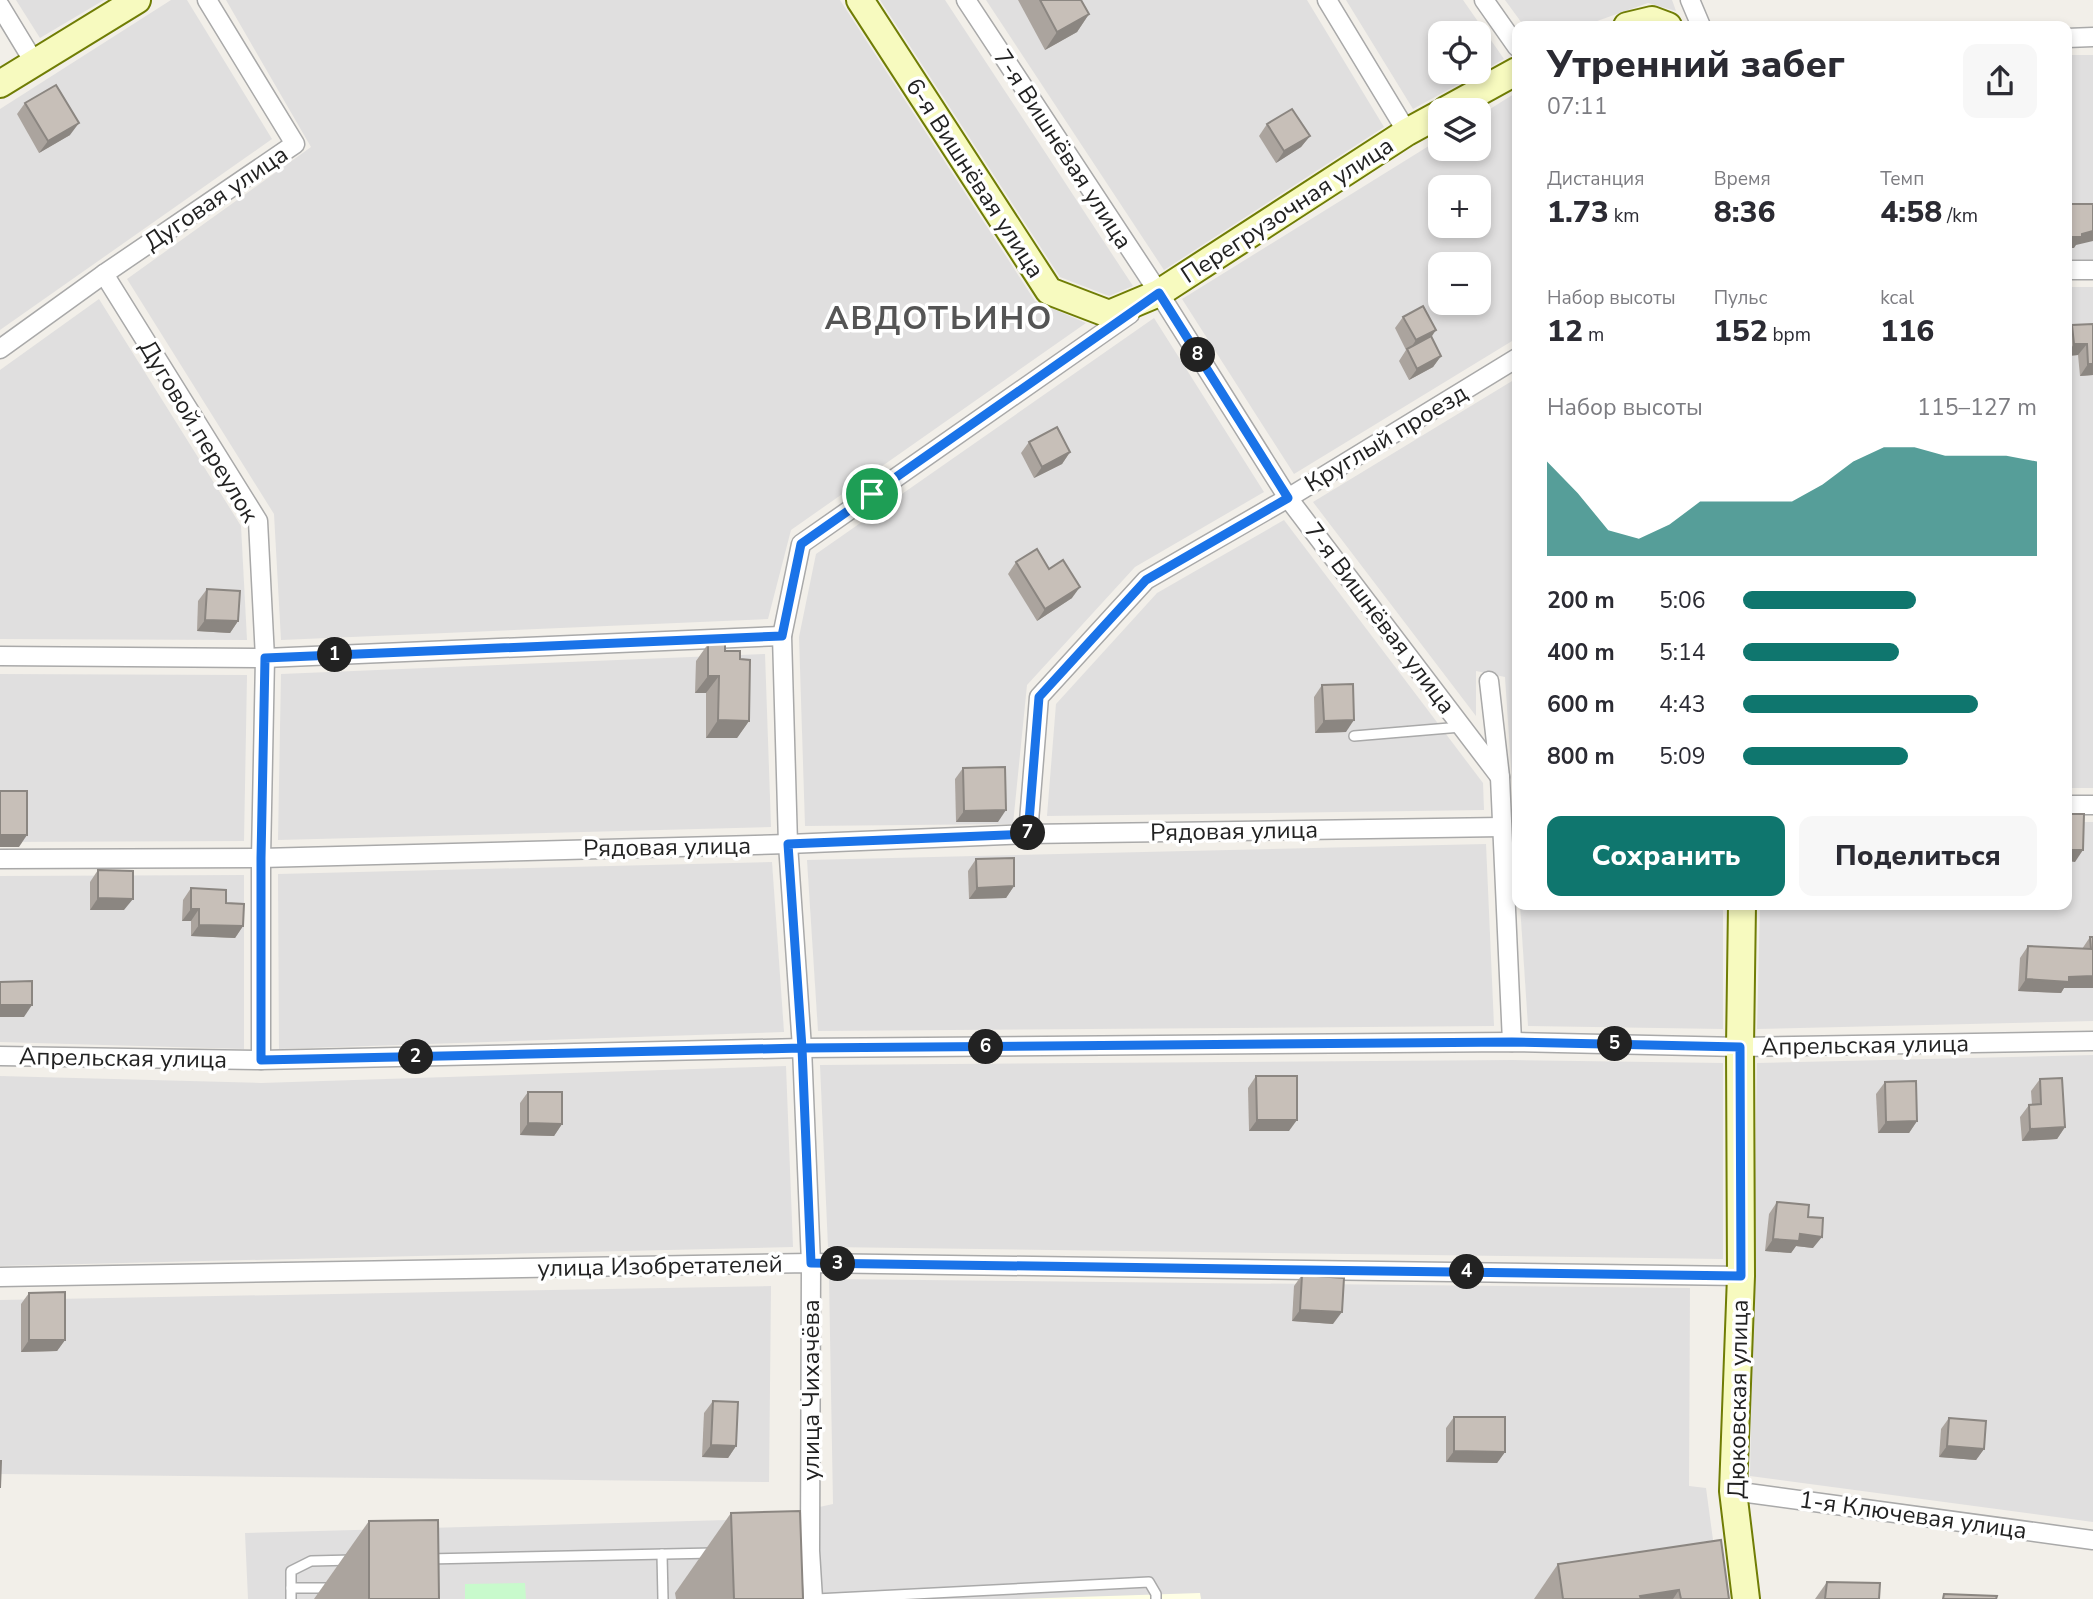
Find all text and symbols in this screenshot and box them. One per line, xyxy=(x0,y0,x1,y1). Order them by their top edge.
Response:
map controls xyxy=(1428,21,1491,315)
button: locate xyxy=(1428,21,1491,84)
text: Утренний забег xyxy=(1547,39,1845,90)
street label: 7-я Вишнёвая улица xyxy=(986,43,1140,255)
button: share xyxy=(1963,44,2037,118)
street label: 6-я Вишнёвая улица xyxy=(898,72,1052,284)
text: 07:11 xyxy=(1547,91,1607,122)
button: layers xyxy=(1428,98,1491,161)
street label: Перегрузочная улица xyxy=(1175,129,1399,291)
street label: Дуговая улица xyxy=(138,138,294,258)
text: Дистанция xyxy=(1547,166,1644,192)
text: Время xyxy=(1714,166,1771,192)
text: Темп xyxy=(1880,166,1924,192)
button: + xyxy=(1428,175,1491,238)
text: 1.73 xyxy=(1547,192,1609,233)
text: 8:36 xyxy=(1714,192,1775,233)
text: 4:58 xyxy=(1880,192,1942,233)
text: km xyxy=(1609,203,1639,229)
text: /km xyxy=(1942,203,1978,229)
button: − xyxy=(1428,252,1491,315)
text: Набор высоты xyxy=(1547,285,1676,311)
text: Пульс xyxy=(1714,285,1768,311)
text: kcal xyxy=(1880,285,1914,311)
district label: АВДОТЬИНО xyxy=(825,297,1053,340)
text: 12 xyxy=(1547,311,1583,352)
text: 152 xyxy=(1714,311,1768,352)
text: 116 xyxy=(1880,311,1934,352)
text: m xyxy=(1583,322,1604,348)
text: bpm xyxy=(1768,322,1811,348)
street label: Дуговой переулок xyxy=(132,334,266,529)
pin: 8 xyxy=(1180,338,1216,372)
text: 8 xyxy=(1192,341,1203,367)
street label: Круглый проезд xyxy=(1299,377,1473,499)
text: Набор высоты xyxy=(1547,392,1703,423)
text: 115–127 m xyxy=(1917,392,2037,423)
pin xyxy=(842,464,902,524)
icon: arrive xyxy=(853,475,891,513)
street label: 7-я Вишнёвая улица xyxy=(1297,516,1463,720)
text: 200 m xyxy=(1547,585,1615,616)
text: 5:06 xyxy=(1659,585,1706,616)
text: 400 m xyxy=(1547,637,1615,668)
text: 5:14 xyxy=(1659,637,1706,668)
pin: 1 xyxy=(318,638,352,672)
text: 1 xyxy=(329,641,340,667)
text: 600 m xyxy=(1547,689,1615,720)
text: 4:43 xyxy=(1659,689,1706,720)
text: 800 m xyxy=(1547,741,1615,772)
text: 5:09 xyxy=(1659,741,1706,772)
street label: Рядовая улица xyxy=(1150,814,1318,848)
pin: 7 xyxy=(1010,816,1046,850)
button: Сохранить xyxy=(1547,816,1785,896)
button: Поделиться xyxy=(1799,816,2037,896)
text: 7 xyxy=(1022,819,1033,845)
street label: Рядовая улица xyxy=(583,830,751,864)
pin: 5 xyxy=(1598,1026,1632,1062)
street label: Апрельская улица xyxy=(1761,1027,1969,1063)
pin: 6 xyxy=(968,1030,1004,1064)
text: 5 xyxy=(1609,1030,1620,1056)
text: 6 xyxy=(980,1033,991,1059)
street label: Апрельская улица xyxy=(19,1040,227,1076)
pin: 2 xyxy=(398,1040,434,1074)
text: 2 xyxy=(410,1043,421,1069)
pin: 3 xyxy=(820,1246,856,1282)
street label: улица Изобретателей xyxy=(537,1248,783,1284)
text: 3 xyxy=(832,1250,843,1276)
pin: 4 xyxy=(1450,1254,1484,1290)
text: 4 xyxy=(1461,1258,1472,1284)
street label: улица Чихачёва xyxy=(795,1299,827,1481)
street label: Дюковская улица xyxy=(1720,1299,1756,1499)
street label: 1-я Ключевая улица xyxy=(1797,1483,2029,1547)

